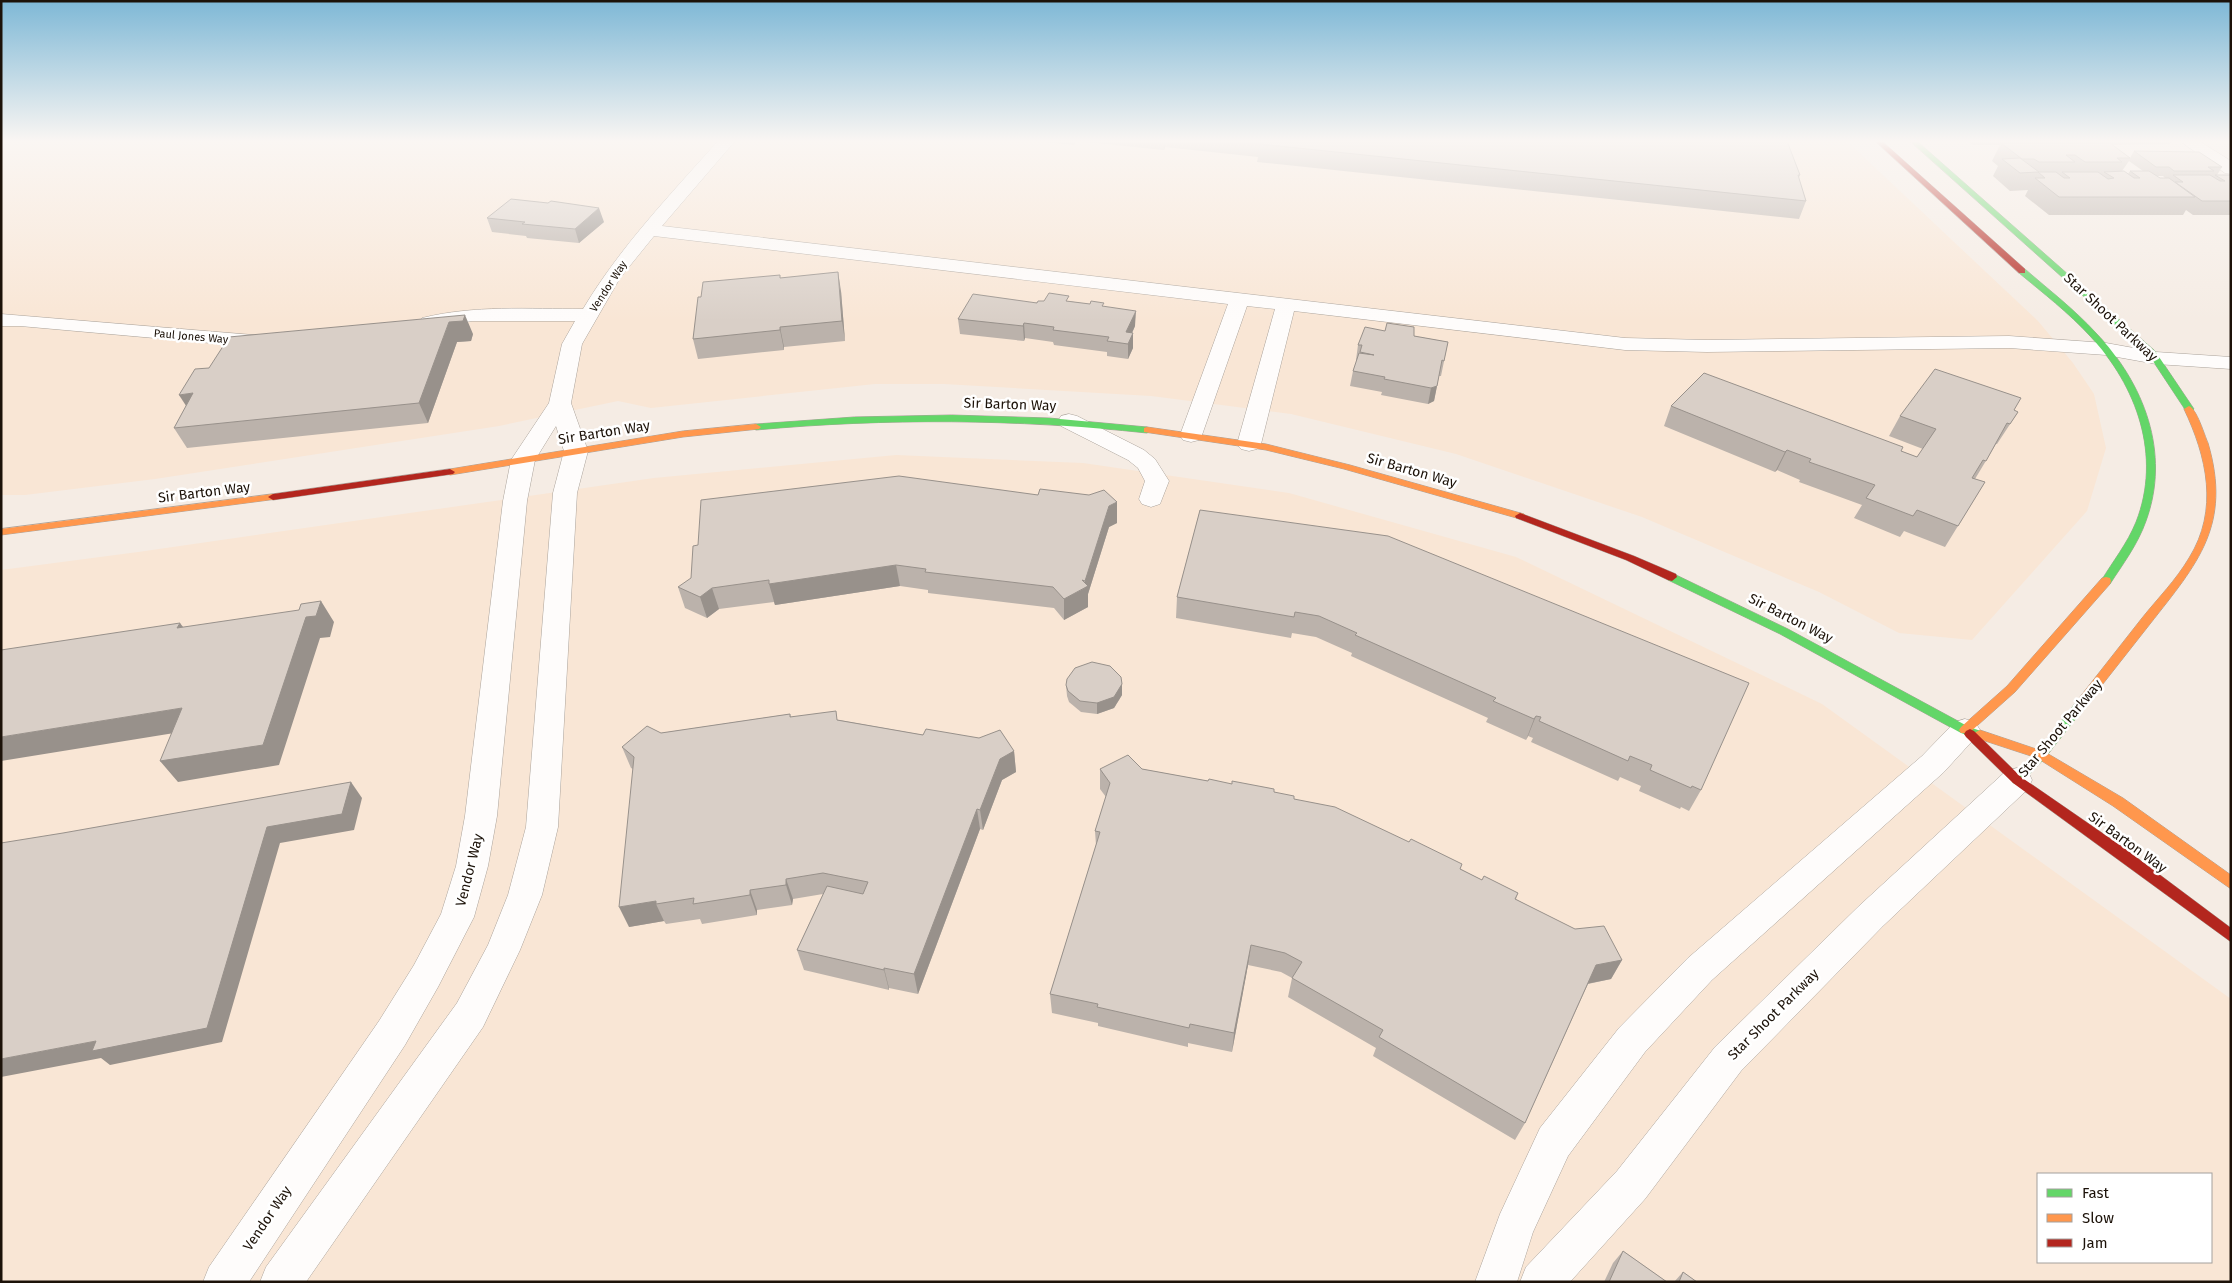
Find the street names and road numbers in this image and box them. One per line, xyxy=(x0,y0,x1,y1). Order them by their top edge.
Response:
street label: Vendor Way xyxy=(587,258,630,314)
street label: Star Shoot Parkway xyxy=(2060,270,2161,365)
street label: Paul Jones Way xyxy=(153,327,229,346)
street label: Sir Barton Way xyxy=(963,394,1057,415)
street label: Sir Barton Way xyxy=(557,417,651,448)
street label: Sir Barton Way xyxy=(1365,450,1459,491)
street label: Sir Barton Way xyxy=(157,478,251,507)
street label: Sir Barton Way xyxy=(1746,590,1836,647)
street label: Star Shoot Parkway xyxy=(2015,676,2106,781)
street label: Sir Barton Way xyxy=(2085,808,2170,877)
street label: Vendor Way xyxy=(452,832,487,908)
street label: Star Shoot Parkway xyxy=(1724,965,1823,1063)
street label: Vendor Way xyxy=(240,1183,295,1254)

